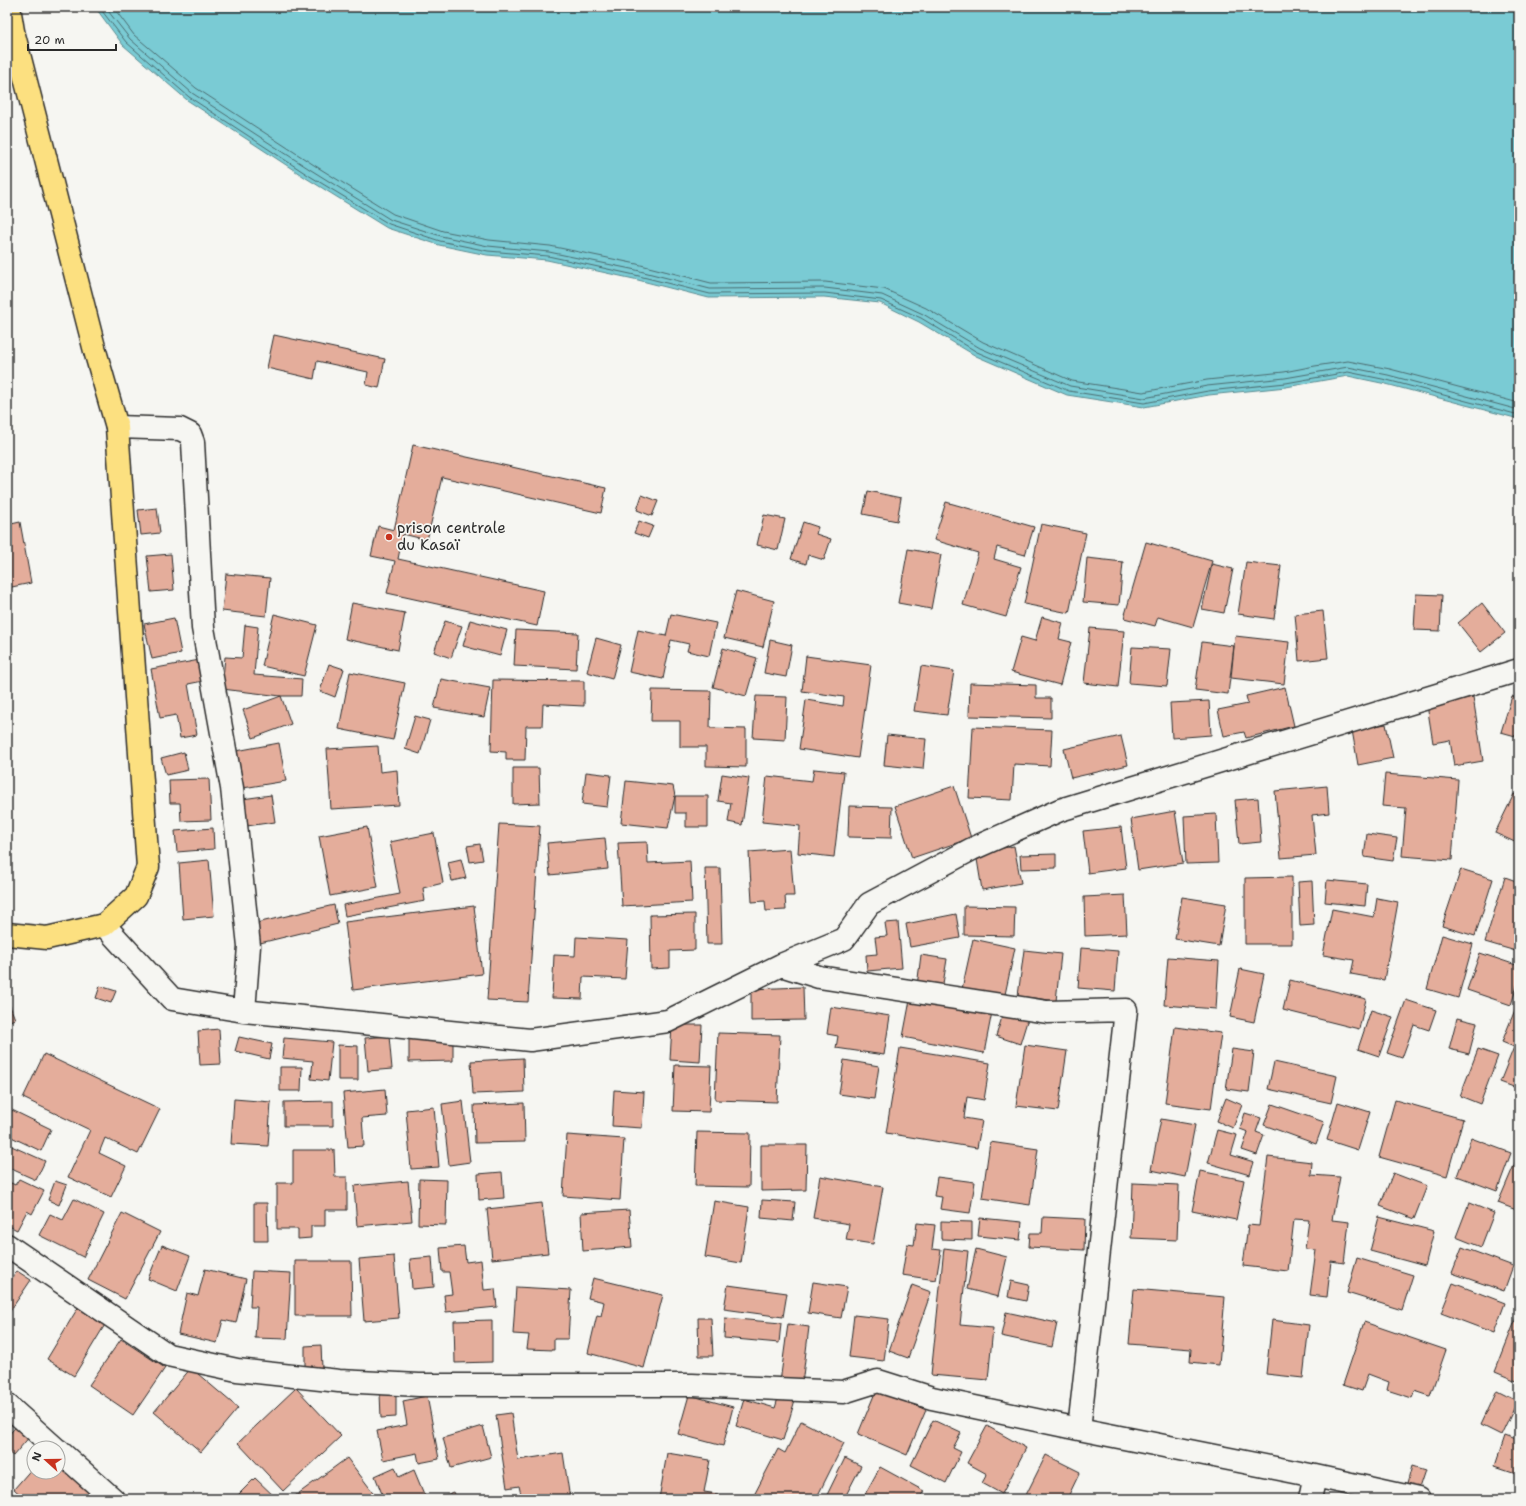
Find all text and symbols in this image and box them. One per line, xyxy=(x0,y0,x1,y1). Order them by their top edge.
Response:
scale bar xyxy=(28,26,116,52)
text: 20 m xyxy=(34,32,65,48)
place label: prison centrale du Kasaï xyxy=(397,518,506,555)
marker: prison centrale du Kasaï xyxy=(384,532,394,542)
north arrow xyxy=(26,1440,66,1480)
text: N xyxy=(29,1450,46,1463)

